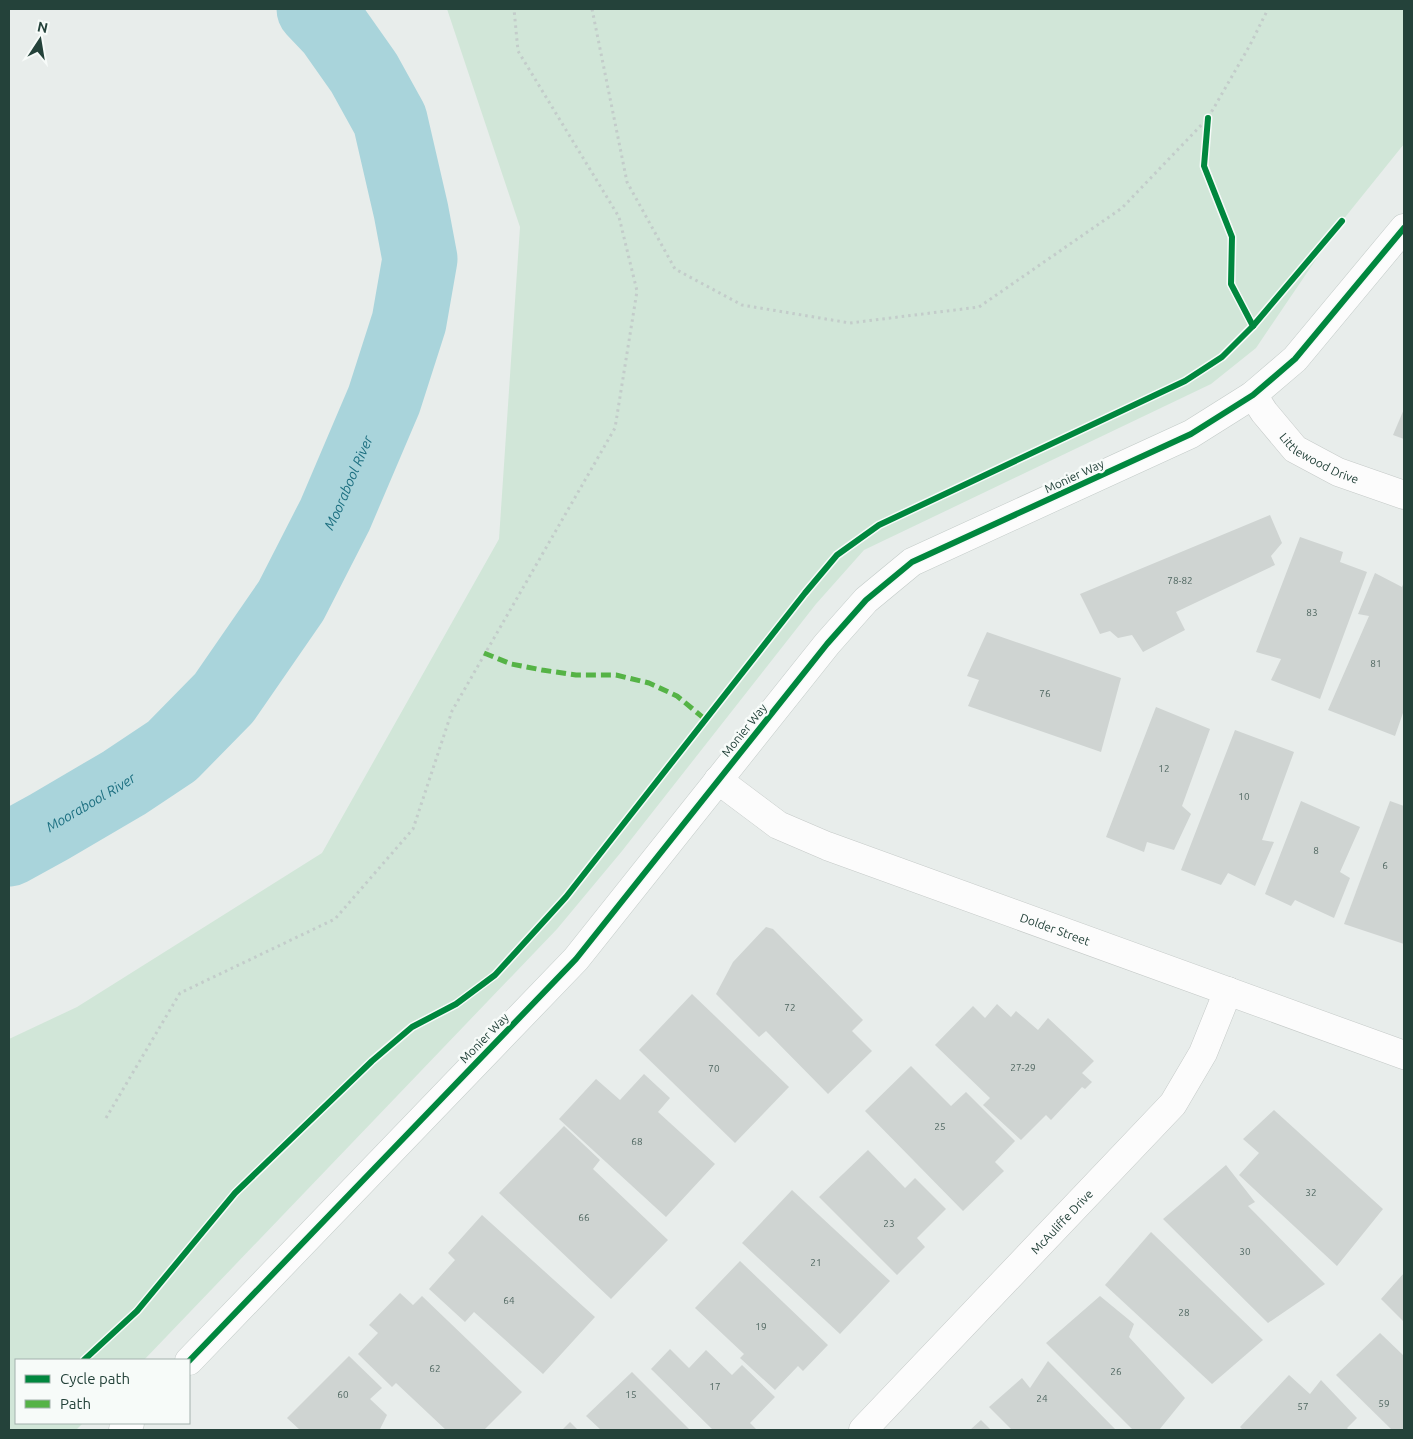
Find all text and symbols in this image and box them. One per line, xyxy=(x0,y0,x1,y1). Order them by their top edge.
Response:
north arrow xyxy=(15,15,65,65)
text: N xyxy=(36,18,49,36)
street label: Littlewood Drive xyxy=(1278,430,1361,485)
water label: Moorabool River xyxy=(321,433,376,532)
street label: Monier Way xyxy=(1042,457,1106,495)
house number: 78-82 xyxy=(1167,575,1193,586)
house number: 83 xyxy=(1306,607,1318,618)
house number: 81 xyxy=(1370,658,1382,669)
house number: 76 xyxy=(1039,688,1051,699)
street label: Monier Way xyxy=(719,701,769,759)
house number: 12 xyxy=(1158,763,1170,774)
water label: Moorabool River xyxy=(43,769,139,835)
house number: 10 xyxy=(1238,791,1250,802)
house number: 8 xyxy=(1313,845,1319,856)
house number: 6 xyxy=(1382,860,1388,871)
street label: Dolder Street xyxy=(1019,910,1092,947)
house number: 72 xyxy=(784,1002,796,1013)
street label: Monier Way xyxy=(457,1010,511,1066)
house number: 27-29 xyxy=(1010,1062,1036,1073)
house number: 70 xyxy=(708,1063,720,1074)
house number: 25 xyxy=(934,1121,946,1132)
house number: 68 xyxy=(631,1136,643,1147)
street label: McAuliffe Drive xyxy=(1028,1186,1095,1256)
house number: 32 xyxy=(1305,1187,1317,1198)
house number: 66 xyxy=(578,1212,590,1223)
house number: 23 xyxy=(883,1218,895,1229)
house number: 30 xyxy=(1239,1246,1251,1257)
house number: 21 xyxy=(810,1257,822,1268)
house number: 64 xyxy=(503,1295,515,1306)
house number: 28 xyxy=(1178,1307,1190,1318)
house number: 19 xyxy=(755,1321,767,1332)
legend xyxy=(15,1359,190,1424)
house number: 62 xyxy=(429,1363,441,1374)
house number: 26 xyxy=(1110,1366,1122,1377)
text: Cycle path xyxy=(60,1370,130,1387)
house number: 17 xyxy=(709,1381,721,1392)
house number: 60 xyxy=(337,1389,349,1400)
house number: 15 xyxy=(625,1389,637,1400)
house number: 24 xyxy=(1036,1393,1048,1404)
text: Path xyxy=(60,1395,91,1412)
house number: 59 xyxy=(1378,1398,1390,1409)
house number: 57 xyxy=(1297,1401,1309,1412)

